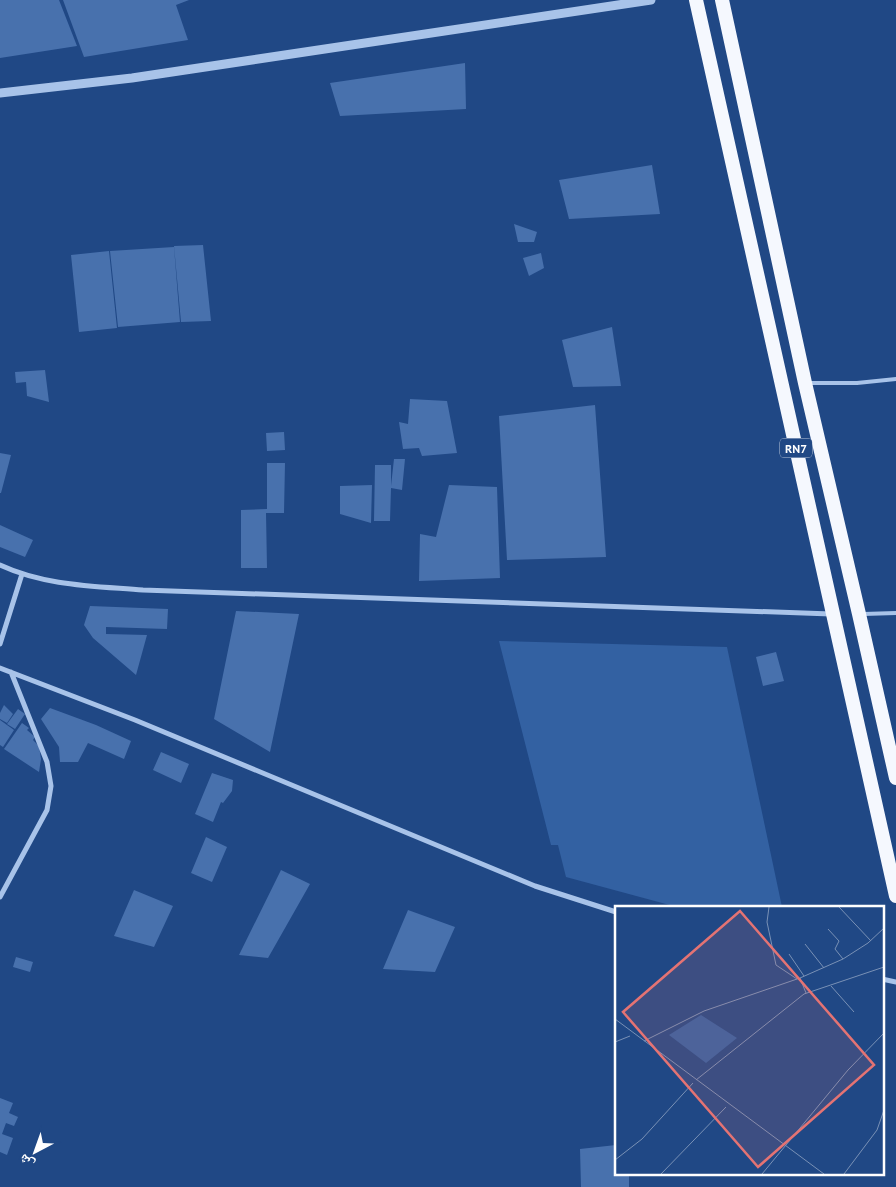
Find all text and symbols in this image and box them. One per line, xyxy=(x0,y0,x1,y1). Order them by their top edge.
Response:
road number: RN7 xyxy=(780,438,812,458)
inset map xyxy=(615,906,884,1174)
north arrow xyxy=(10,1127,60,1177)
text: ش xyxy=(15,1150,38,1173)

